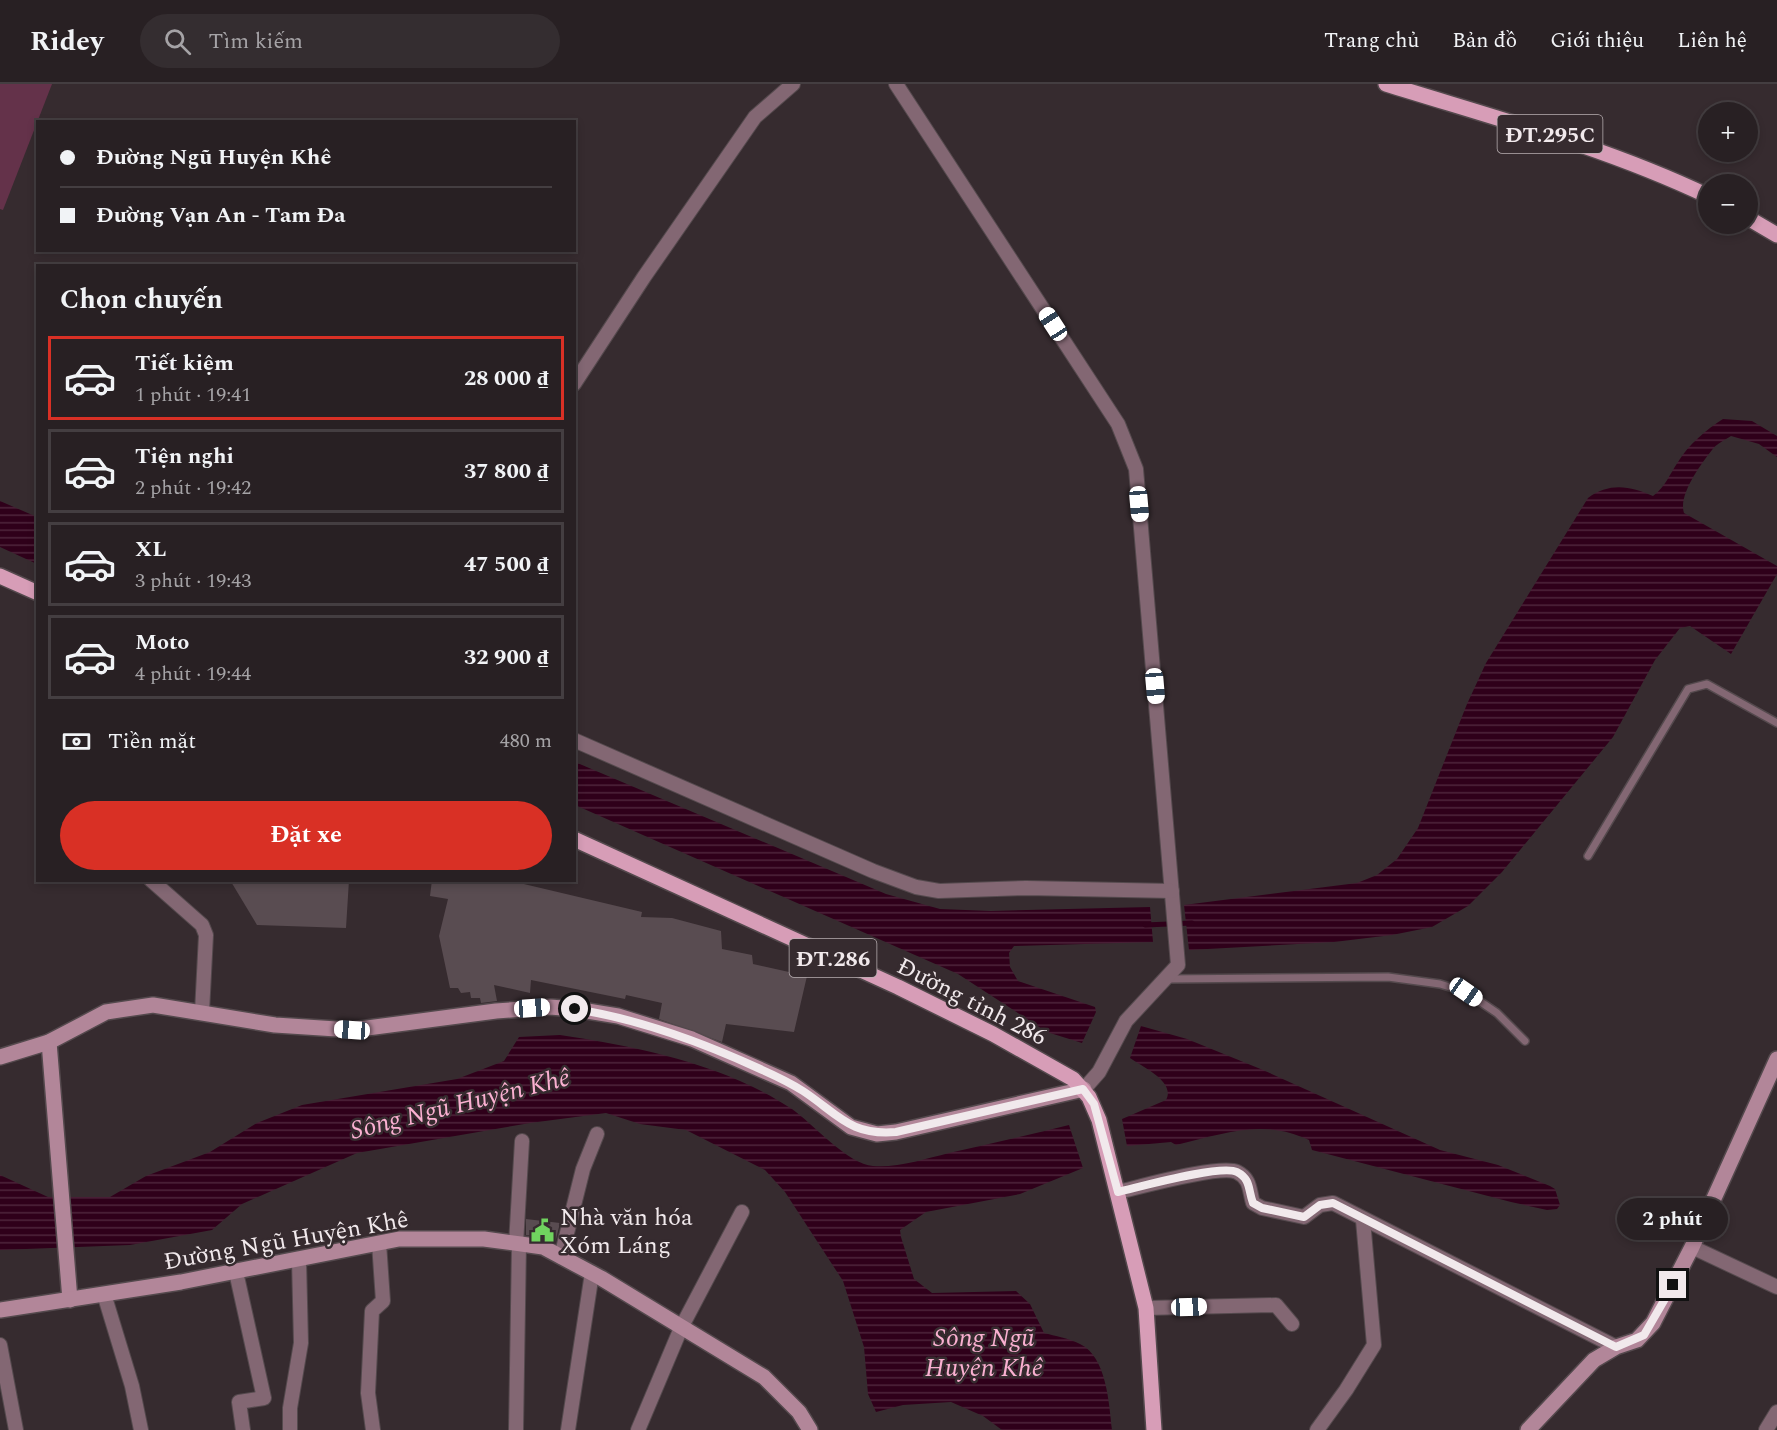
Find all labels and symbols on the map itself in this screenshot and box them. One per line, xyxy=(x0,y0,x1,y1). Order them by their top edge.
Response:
road number: ĐT.295C xyxy=(1498,115,1602,153)
car xyxy=(1036,304,1070,344)
car xyxy=(1128,485,1150,523)
car xyxy=(1144,667,1166,705)
road number: ĐT.286 xyxy=(790,939,876,977)
street label: Đường tỉnh 286 xyxy=(890,949,1053,1055)
car xyxy=(1446,974,1486,1010)
route start xyxy=(561,995,588,1022)
car xyxy=(513,998,551,1018)
car xyxy=(333,1020,371,1040)
water label: Sông Ngũ Huyện Khê xyxy=(346,1057,575,1151)
callout: 2 phút xyxy=(1618,1198,1728,1240)
place label: Nhà văn hóa Xóm Láng xyxy=(560,1200,693,1264)
street label: Đường Ngũ Huyện Khê xyxy=(161,1202,411,1280)
public building icon: Nhà văn hóa Xóm Láng xyxy=(529,1218,555,1244)
route end xyxy=(1659,1271,1686,1298)
car xyxy=(1171,1297,1207,1317)
water label: Sông Ngũ Huyện Khê xyxy=(925,1318,1043,1388)

